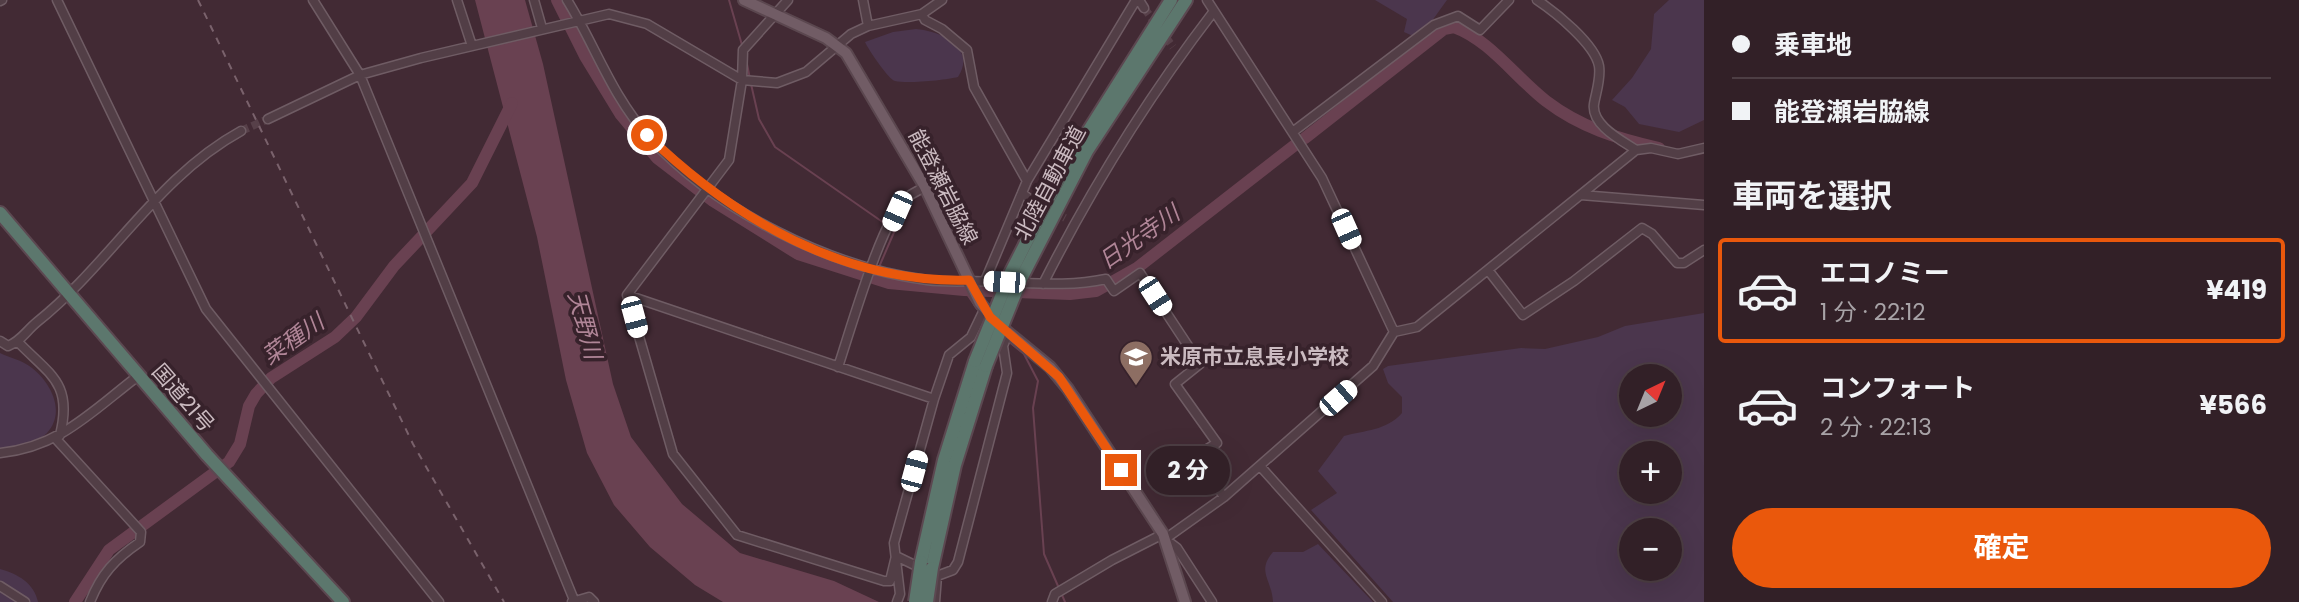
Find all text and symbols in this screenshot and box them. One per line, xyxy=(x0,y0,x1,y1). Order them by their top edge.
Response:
text: 乗車地 xyxy=(1774,27,1852,63)
text: 能登瀬岩脇線 xyxy=(1774,94,1930,130)
route start xyxy=(631,119,663,151)
street label: 北陸自動車道 xyxy=(1007,120,1092,245)
street label: 能登瀬岩脇線 xyxy=(902,124,985,249)
text: 車両を選択 xyxy=(1732,173,1892,218)
car xyxy=(879,188,916,234)
water label: 日光寺川 xyxy=(1092,196,1188,276)
car xyxy=(1328,206,1365,252)
text: エコノミー xyxy=(1820,255,1950,291)
icon: car xyxy=(1736,259,1799,322)
car xyxy=(983,270,1026,294)
text: ¥419 xyxy=(2206,272,2267,308)
car xyxy=(1135,273,1176,319)
water label: 天野川 xyxy=(561,288,610,365)
car xyxy=(619,294,650,340)
text: 1 分 · 22:12 xyxy=(1820,296,1926,328)
water label: 菜種川 xyxy=(256,304,333,372)
school or university icon: 米原市立息長小学校 xyxy=(1117,338,1155,387)
place label: 米原市立息長小学校 xyxy=(1160,342,1349,371)
street label: 国道21号 xyxy=(146,357,221,438)
north arrow xyxy=(1619,364,1682,427)
map controls xyxy=(1619,364,1682,581)
text: コンフォート xyxy=(1820,370,1975,406)
icon: car xyxy=(1736,374,1799,437)
car xyxy=(1316,376,1361,420)
text: ¥566 xyxy=(2200,387,2267,423)
text: 2 分 · 22:13 xyxy=(1820,411,1932,443)
button: + xyxy=(1619,441,1682,504)
callout: 2 分 xyxy=(1146,446,1230,494)
car xyxy=(899,448,930,494)
route end xyxy=(1105,454,1137,486)
text: 2 分 xyxy=(1167,454,1209,486)
button: 確定 xyxy=(1732,508,2271,588)
button: − xyxy=(1619,518,1682,581)

